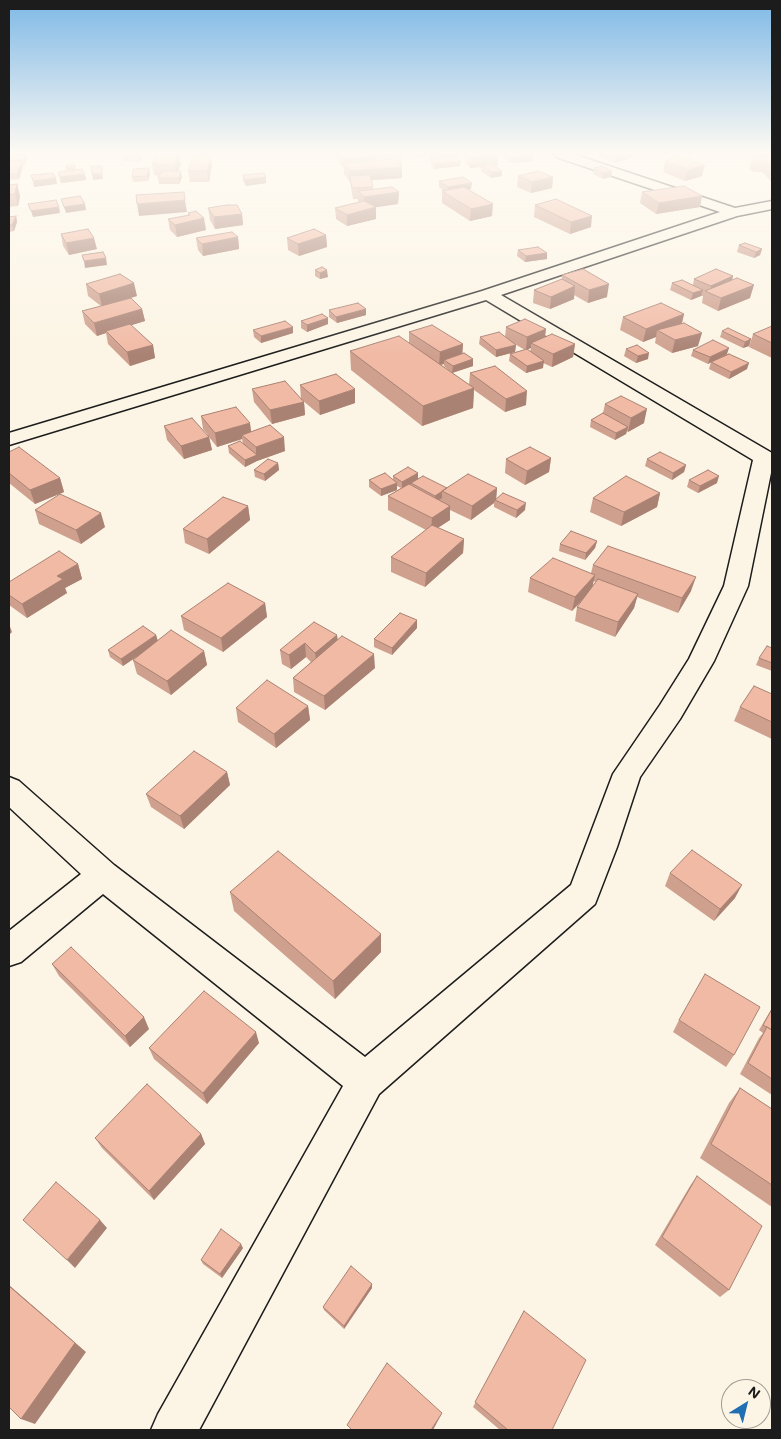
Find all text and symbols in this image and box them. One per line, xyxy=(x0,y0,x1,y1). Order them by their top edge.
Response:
north arrow xyxy=(721,1379,771,1429)
text: N xyxy=(745,1381,764,1403)

